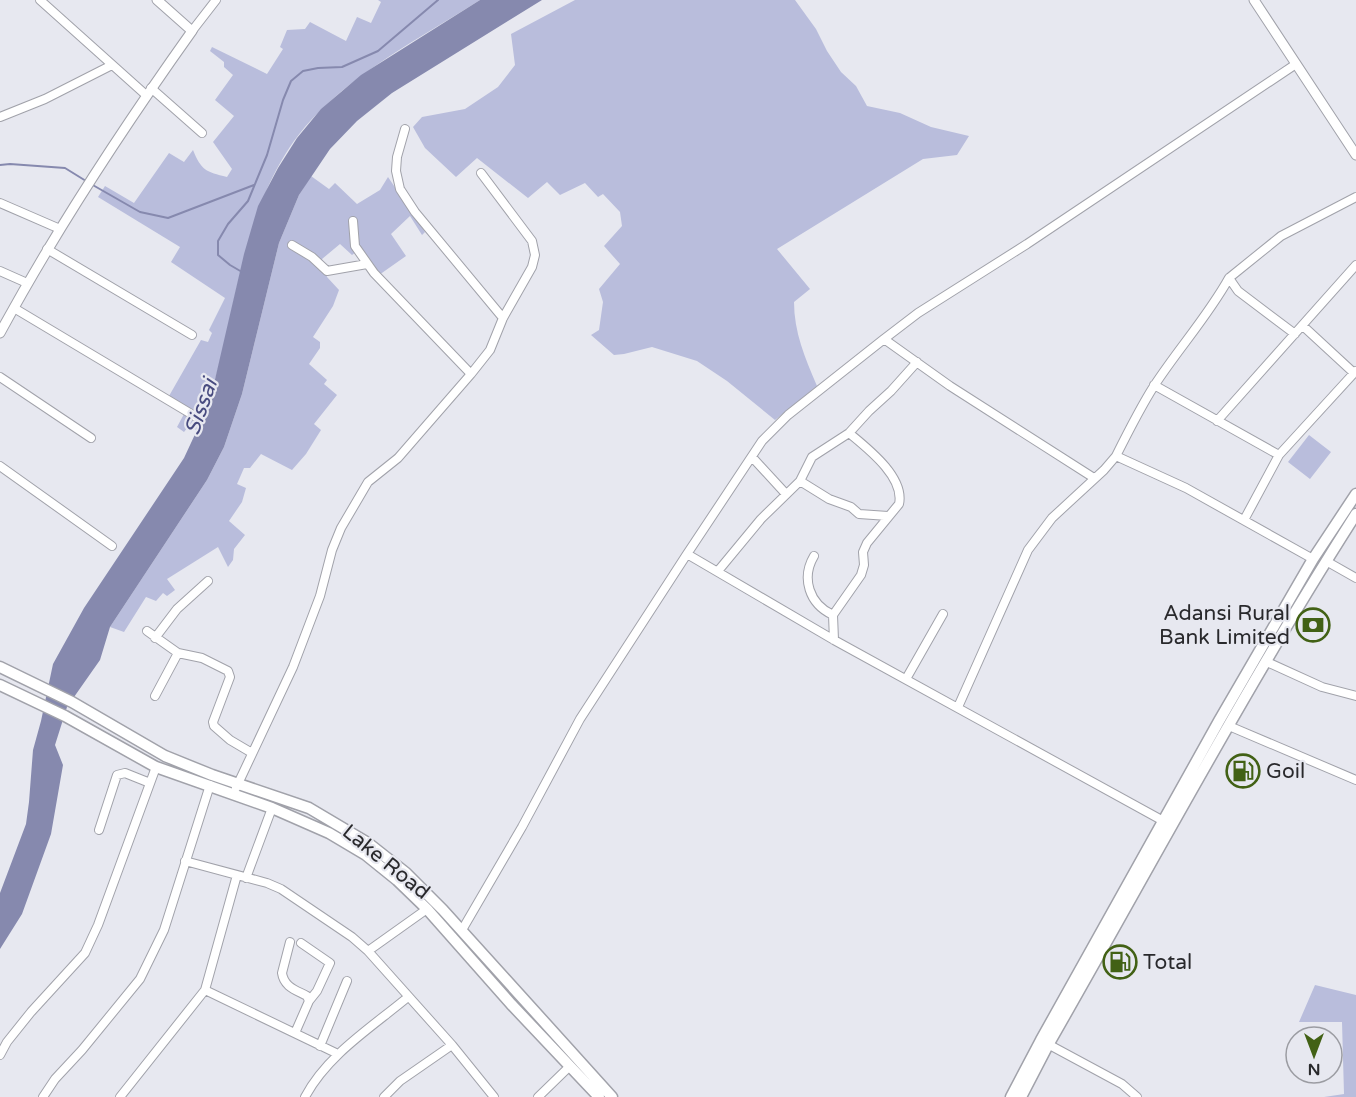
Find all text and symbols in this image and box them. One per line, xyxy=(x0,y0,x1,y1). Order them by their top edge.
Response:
water label: Sissai xyxy=(179,373,224,439)
place label: Adansi Rural Bank Limited xyxy=(1159,601,1290,650)
bank icon: Adansi Rural Bank Limited xyxy=(1295,607,1331,643)
fuel station icon: Goil xyxy=(1225,753,1261,789)
place label: Goil xyxy=(1266,759,1305,784)
street label: Lake Road xyxy=(337,819,435,905)
fuel station icon: Total xyxy=(1102,944,1138,980)
place label: Total xyxy=(1143,950,1192,975)
north arrow xyxy=(1284,1025,1344,1085)
text: N xyxy=(1308,1059,1320,1079)

